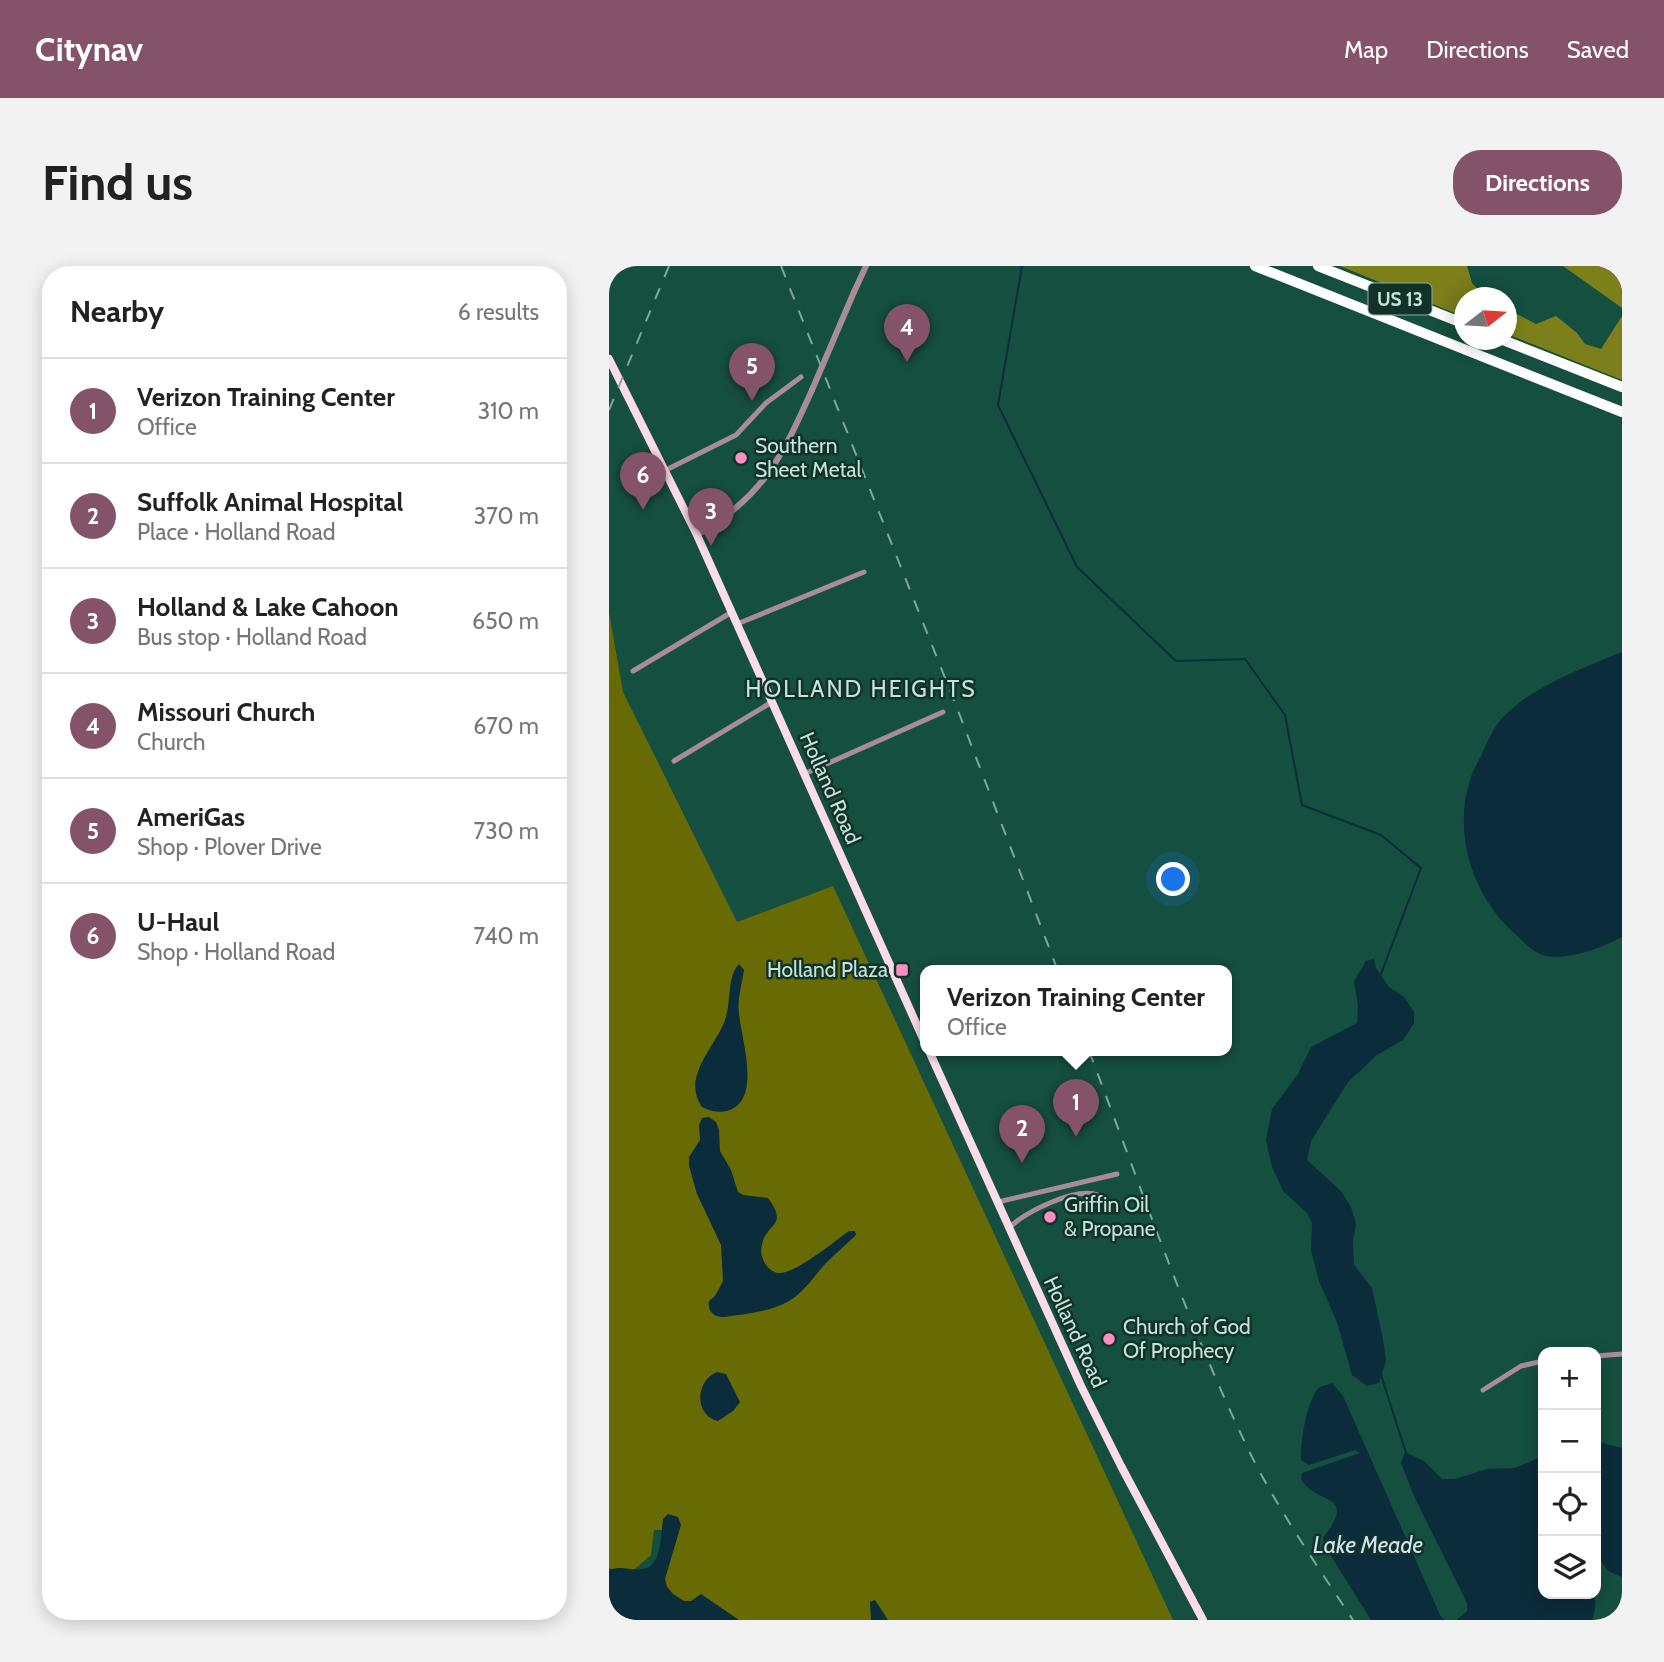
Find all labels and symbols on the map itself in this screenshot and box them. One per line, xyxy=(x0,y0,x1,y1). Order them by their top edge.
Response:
road number: US 13 xyxy=(1369,284,1431,314)
north arrow xyxy=(1454,287,1517,350)
pin: 4 xyxy=(884,304,930,362)
pin: 5 xyxy=(729,343,775,401)
place label: Southern Sheet Metal xyxy=(755,433,862,482)
marker: Southern Sheet Metal xyxy=(733,450,749,466)
pin: 6 xyxy=(620,452,666,510)
pin: 3 xyxy=(688,488,734,546)
district label: HOLLAND HEIGHTS xyxy=(745,675,977,703)
street label: Holland Road xyxy=(795,728,866,848)
your location xyxy=(1156,862,1190,896)
place label: Holland Plaza xyxy=(767,957,888,982)
marker: Holland Plaza xyxy=(894,962,910,978)
pin: 1 xyxy=(1053,1079,1099,1137)
pin: 2 xyxy=(999,1105,1045,1163)
place label: Griffin Oil & Propane xyxy=(1064,1192,1156,1241)
marker: Griffin Oil & Propane xyxy=(1042,1209,1058,1225)
street label: Holland Road xyxy=(1039,1272,1112,1391)
place label: Church of God Of Prophecy xyxy=(1123,1314,1251,1363)
marker: Church of God Of Prophecy xyxy=(1101,1331,1117,1347)
water label: Lake Meade xyxy=(1313,1531,1423,1559)

